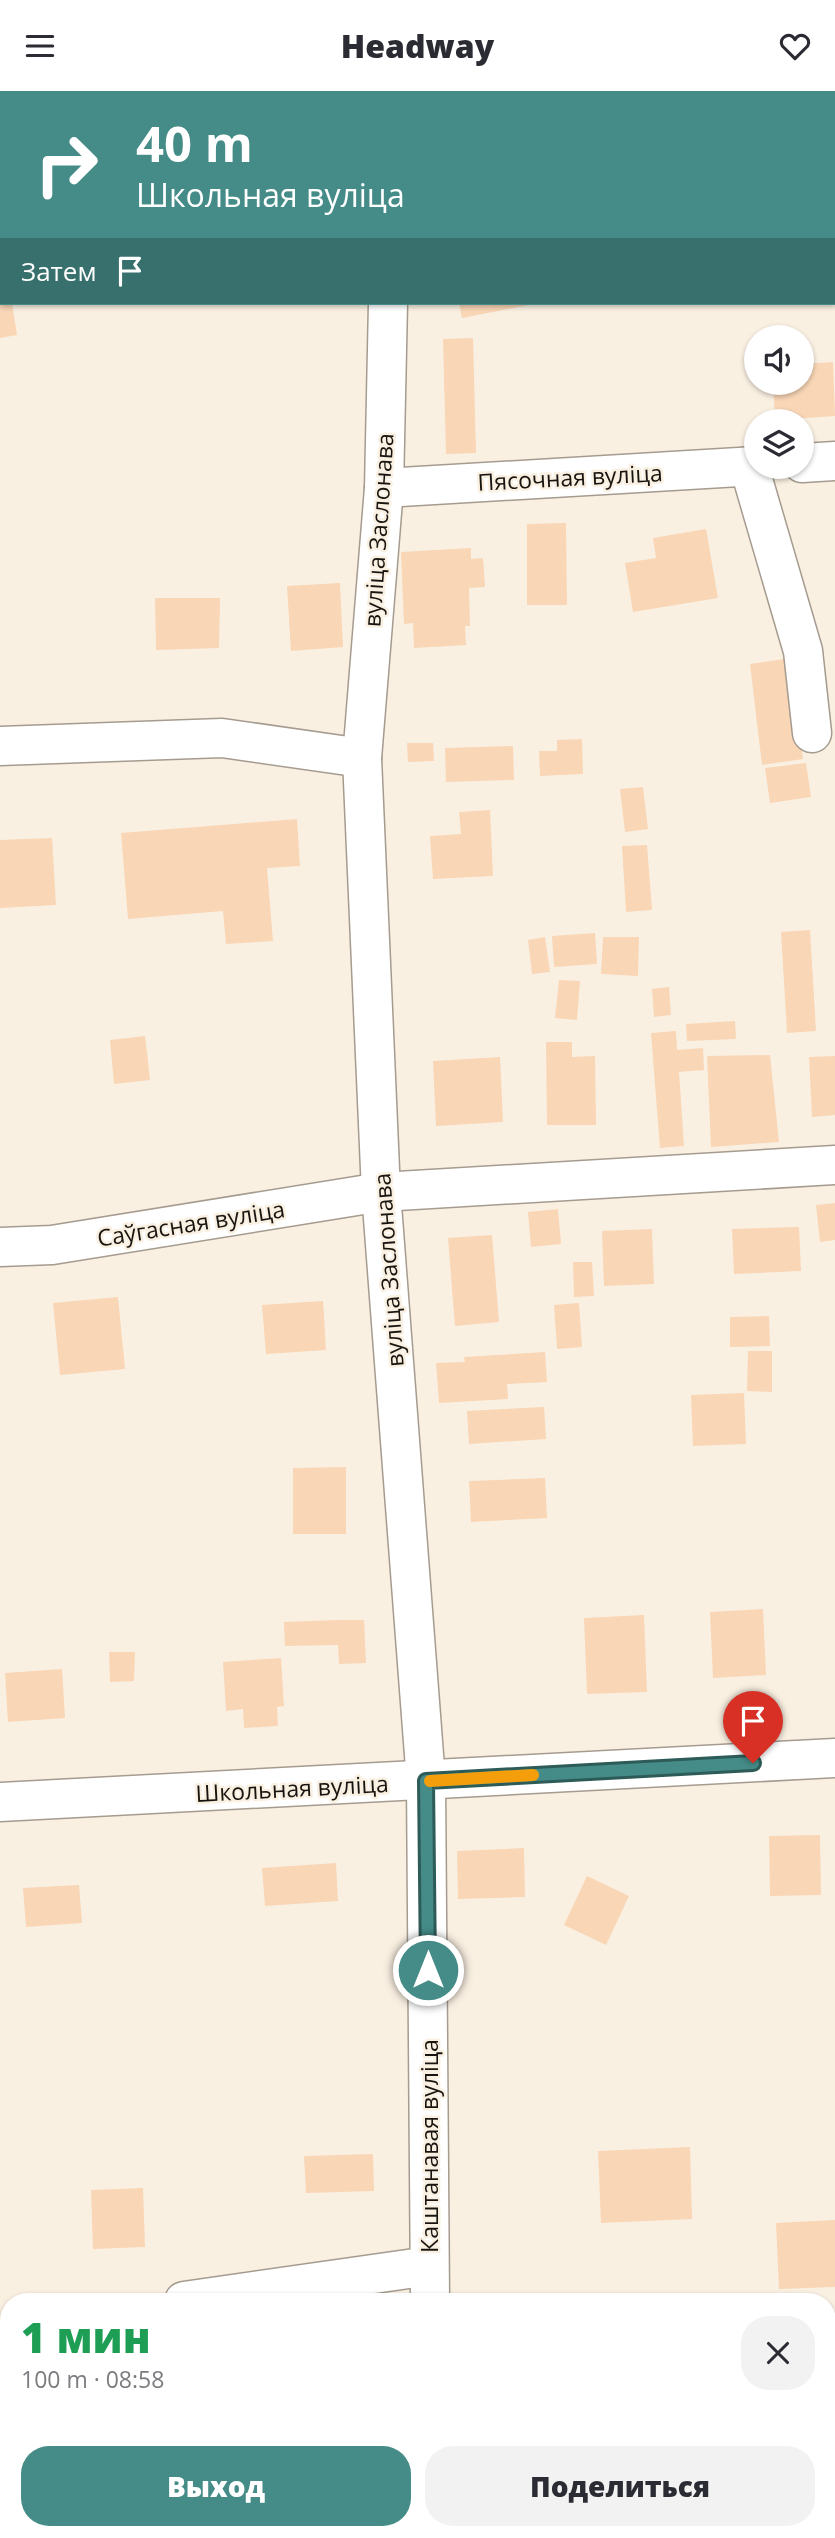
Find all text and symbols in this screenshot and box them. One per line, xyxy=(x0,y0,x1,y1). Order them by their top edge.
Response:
text: Headway xyxy=(341,24,494,67)
icon: menu xyxy=(21,27,59,65)
icon: heart xyxy=(776,27,814,65)
text: 40 m xyxy=(136,110,253,176)
icon: right xyxy=(21,119,112,210)
text: Школьная вуліца xyxy=(136,173,405,216)
icon: arrive xyxy=(111,252,149,290)
text: Затем xyxy=(21,253,97,289)
map controls xyxy=(744,325,814,479)
button: sound xyxy=(744,325,814,395)
button: layers xyxy=(744,409,814,479)
street label: вуліца Заслонава xyxy=(355,432,401,628)
street label: Пясочная вуліца xyxy=(477,456,663,498)
street label: вуліца Заслонава xyxy=(365,1172,411,1368)
street label: Саўгасная вуліца xyxy=(95,1192,287,1254)
pin xyxy=(723,1691,783,1763)
icon: arrive xyxy=(734,1702,772,1740)
street label: Школьная вуліца xyxy=(195,1767,389,1809)
position arrow xyxy=(391,1933,465,2007)
street label: Каштанавая вуліца xyxy=(413,2039,445,2253)
text: 1 мин xyxy=(21,2308,151,2365)
button: close xyxy=(741,2316,815,2390)
text: 100 m · 08:58 xyxy=(21,2363,164,2395)
button: Выход xyxy=(21,2446,411,2526)
button: Поделиться xyxy=(425,2446,815,2526)

